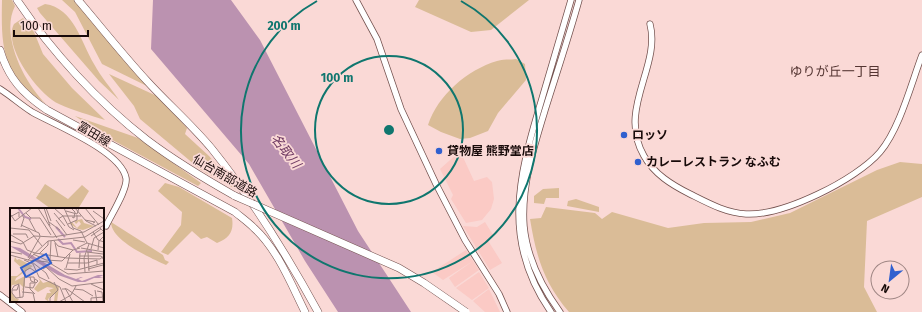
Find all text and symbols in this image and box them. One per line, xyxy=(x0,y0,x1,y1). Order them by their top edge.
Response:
scale bar xyxy=(14,12,88,38)
text: 100 m xyxy=(20,19,52,33)
text: 200 m xyxy=(267,19,301,33)
district label: ゆりが丘一丁目 xyxy=(789,64,881,79)
text: 100 m xyxy=(321,71,353,85)
street label: 富田線 xyxy=(75,119,113,149)
centre of rings xyxy=(382,123,396,137)
place label: ロッソ xyxy=(632,128,668,142)
marker: ロッソ xyxy=(619,130,629,140)
water label: 名取川 xyxy=(268,131,305,173)
place label: 貸物屋 熊野堂店 xyxy=(447,144,534,158)
marker: 貸物屋 熊野堂店 xyxy=(434,146,444,156)
street label: 仙台南部道路 xyxy=(190,152,260,200)
place label: カレーレストラン なふむ xyxy=(646,155,781,169)
marker: カレーレストラン なふむ xyxy=(633,157,643,167)
inset map xyxy=(10,208,104,302)
north arrow xyxy=(870,260,910,300)
text: N xyxy=(879,281,892,296)

